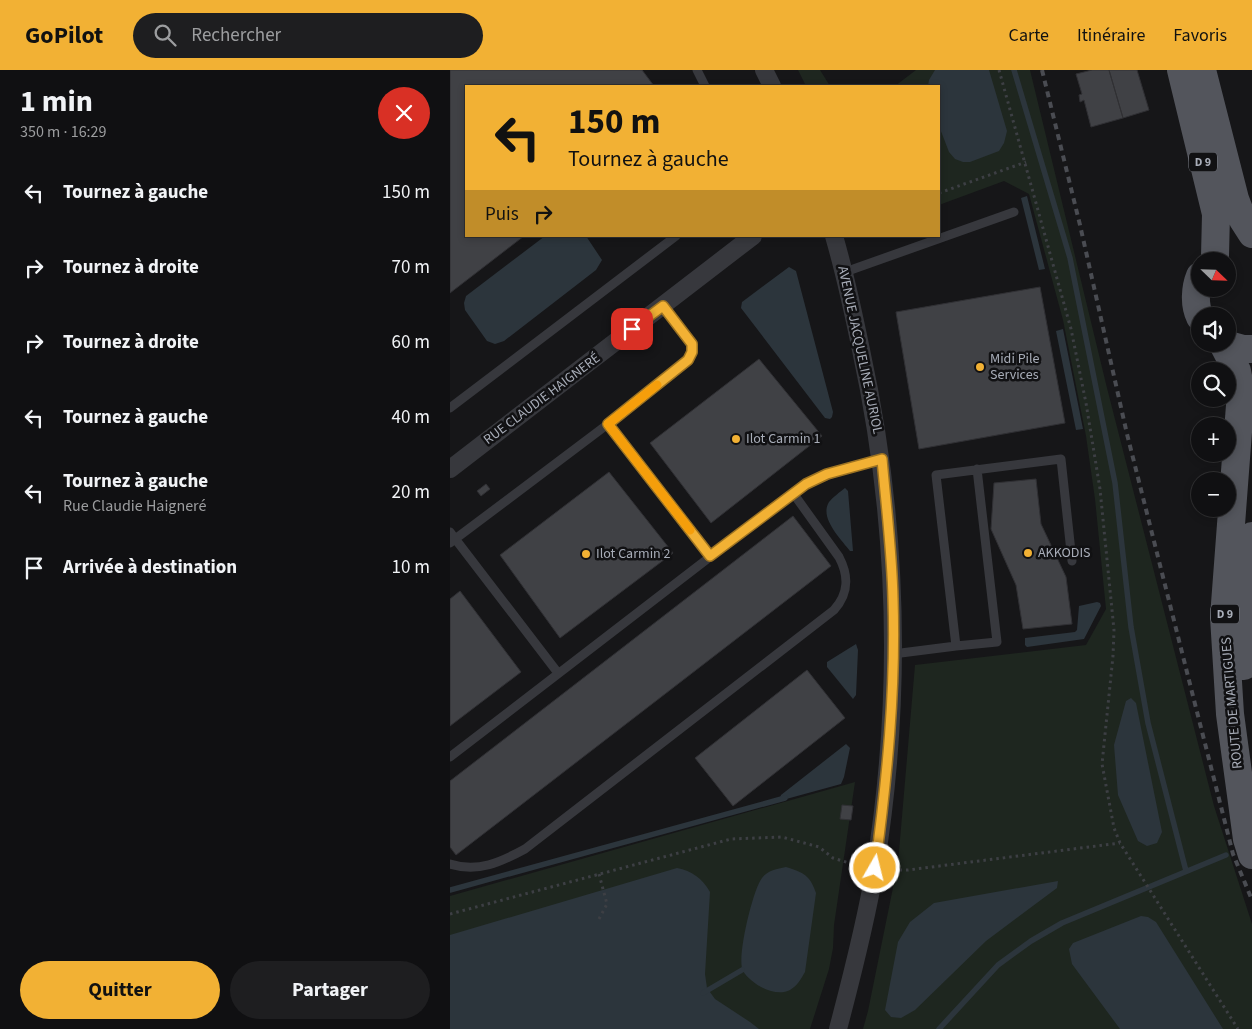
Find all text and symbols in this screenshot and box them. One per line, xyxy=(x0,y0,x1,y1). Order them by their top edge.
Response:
search box xyxy=(133,13,483,58)
text: GoPilot xyxy=(25,18,103,53)
icon: search xyxy=(151,21,179,49)
text: Rechercher xyxy=(191,22,281,49)
text: Carte xyxy=(1009,23,1049,48)
text: Itinéraire xyxy=(1077,23,1145,48)
text: Favoris xyxy=(1173,23,1227,48)
text: 1 min xyxy=(20,80,93,123)
button: close xyxy=(378,87,430,139)
text: 150 m xyxy=(568,97,660,147)
icon: left xyxy=(485,105,550,170)
text: 350 m · 16:29 xyxy=(20,121,107,143)
text: Tournez à gauche xyxy=(568,143,729,175)
road number: D 9 xyxy=(1189,152,1217,171)
icon: left xyxy=(20,179,48,207)
text: Tournez à gauche xyxy=(63,179,208,206)
text: 150 m xyxy=(382,179,430,206)
icon: right xyxy=(529,200,557,228)
text: Puis xyxy=(485,201,519,228)
north arrow xyxy=(1191,252,1236,298)
map controls xyxy=(1191,252,1236,517)
icon: right xyxy=(20,254,48,282)
text: Tournez à droite xyxy=(63,254,199,281)
text: 70 m xyxy=(392,254,430,281)
street label: AVENUE JACQUELINE AURIOL xyxy=(832,264,888,436)
button: sound xyxy=(1191,307,1236,352)
pin xyxy=(611,308,653,350)
icon: arrive xyxy=(618,315,646,343)
icon: right xyxy=(20,329,48,357)
text: Tournez à droite xyxy=(63,329,199,356)
text: 60 m xyxy=(392,329,430,356)
street label: RUE CLAUDIE HAIGNERÉ xyxy=(479,348,605,450)
place label: Midi Pile Services xyxy=(990,349,1040,385)
marker: Midi Pile Services xyxy=(974,361,986,373)
button: search xyxy=(1191,362,1236,407)
icon: left xyxy=(20,404,48,432)
text: Tournez à gauche xyxy=(63,404,208,431)
text: 40 m xyxy=(392,404,430,431)
button: + xyxy=(1191,417,1236,462)
place label: Ilot Carmin 1 xyxy=(746,429,821,449)
marker: Ilot Carmin 1 xyxy=(730,433,742,445)
text: Tournez à gauche xyxy=(63,468,208,495)
button: − xyxy=(1191,472,1236,517)
icon: left xyxy=(20,479,48,507)
text: 20 m xyxy=(392,479,430,506)
text: Rue Claudie Haigneré xyxy=(63,495,206,517)
place label: AKKODIS xyxy=(1038,543,1091,563)
place label: Ilot Carmin 2 xyxy=(596,544,671,564)
marker: AKKODIS xyxy=(1022,547,1034,559)
marker: Ilot Carmin 2 xyxy=(580,548,592,560)
icon: arrive xyxy=(20,554,48,582)
text: Arrivée à destination xyxy=(63,554,237,581)
text: 10 m xyxy=(392,554,430,581)
road number: D 9 xyxy=(1211,604,1239,624)
street label: ROUTE DE MARTIGUES xyxy=(1216,636,1248,770)
position arrow xyxy=(848,841,900,893)
button: Quitter xyxy=(20,961,220,1019)
button: Partager xyxy=(230,961,430,1019)

